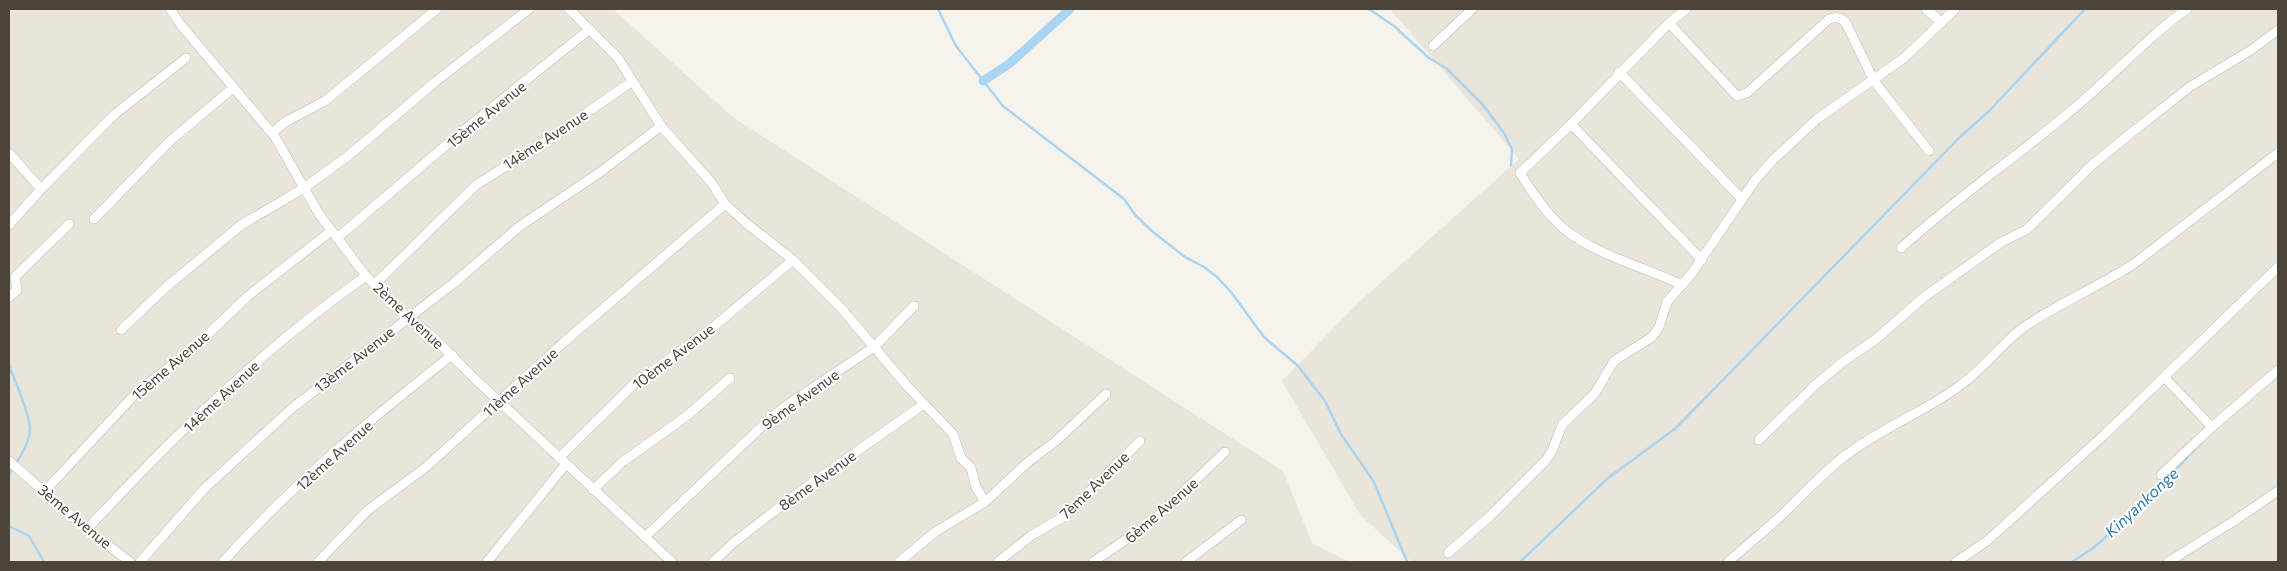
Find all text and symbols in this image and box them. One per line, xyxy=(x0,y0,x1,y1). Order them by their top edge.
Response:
street label: 15ème Avenue xyxy=(443,76,529,151)
street label: 14ème Avenue xyxy=(499,105,591,173)
street label: 2ème Avenue xyxy=(370,278,448,352)
street label: 10ème Avenue xyxy=(628,319,718,393)
street label: 13ème Avenue xyxy=(310,322,398,396)
street label: 15ème Avenue xyxy=(128,326,213,404)
street label: 11ème Avenue xyxy=(479,344,561,420)
street label: 14ème Avenue xyxy=(179,356,263,436)
street label: 9ème Avenue xyxy=(758,365,842,433)
street label: 12ème Avenue xyxy=(292,416,376,494)
street label: 8ème Avenue xyxy=(775,446,859,514)
street label: 7ème Avenue xyxy=(1056,448,1132,522)
water label: Kinyankonge xyxy=(2100,463,2182,541)
street label: 6ème Avenue xyxy=(1121,473,1201,547)
street label: 3ème Avenue xyxy=(35,480,115,552)

